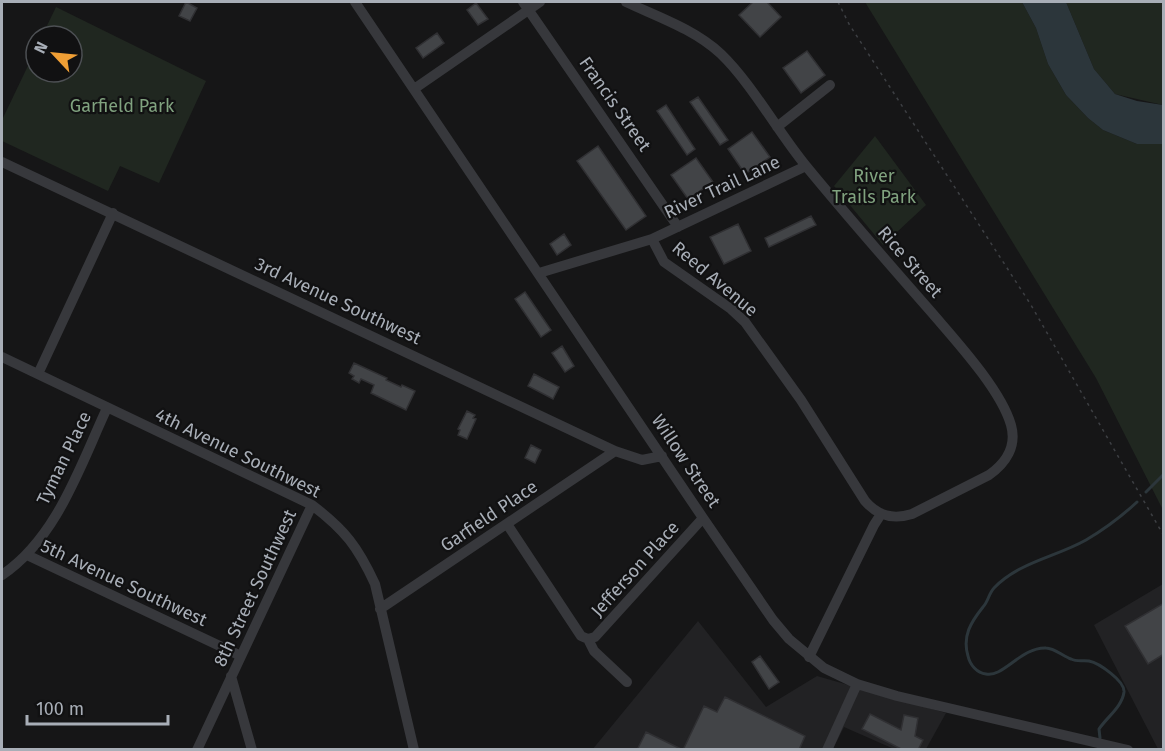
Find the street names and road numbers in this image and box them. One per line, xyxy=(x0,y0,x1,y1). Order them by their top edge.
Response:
street label: Francis Street xyxy=(574,52,656,156)
street label: River Trail Lane xyxy=(661,151,783,223)
street label: Rice Street xyxy=(873,222,947,303)
street label: Reed Avenue xyxy=(668,237,762,321)
street label: 3rd Avenue Southwest xyxy=(251,253,425,349)
street label: 4th Avenue Southwest xyxy=(152,403,325,503)
street label: Tyman Place xyxy=(32,408,96,508)
street label: Willow Street xyxy=(647,410,725,512)
street label: Garfield Place xyxy=(436,475,542,557)
street label: 8th Street Southwest xyxy=(209,506,301,670)
street label: Jefferson Place xyxy=(586,517,684,621)
street label: 5th Avenue Southwest xyxy=(37,535,211,631)

